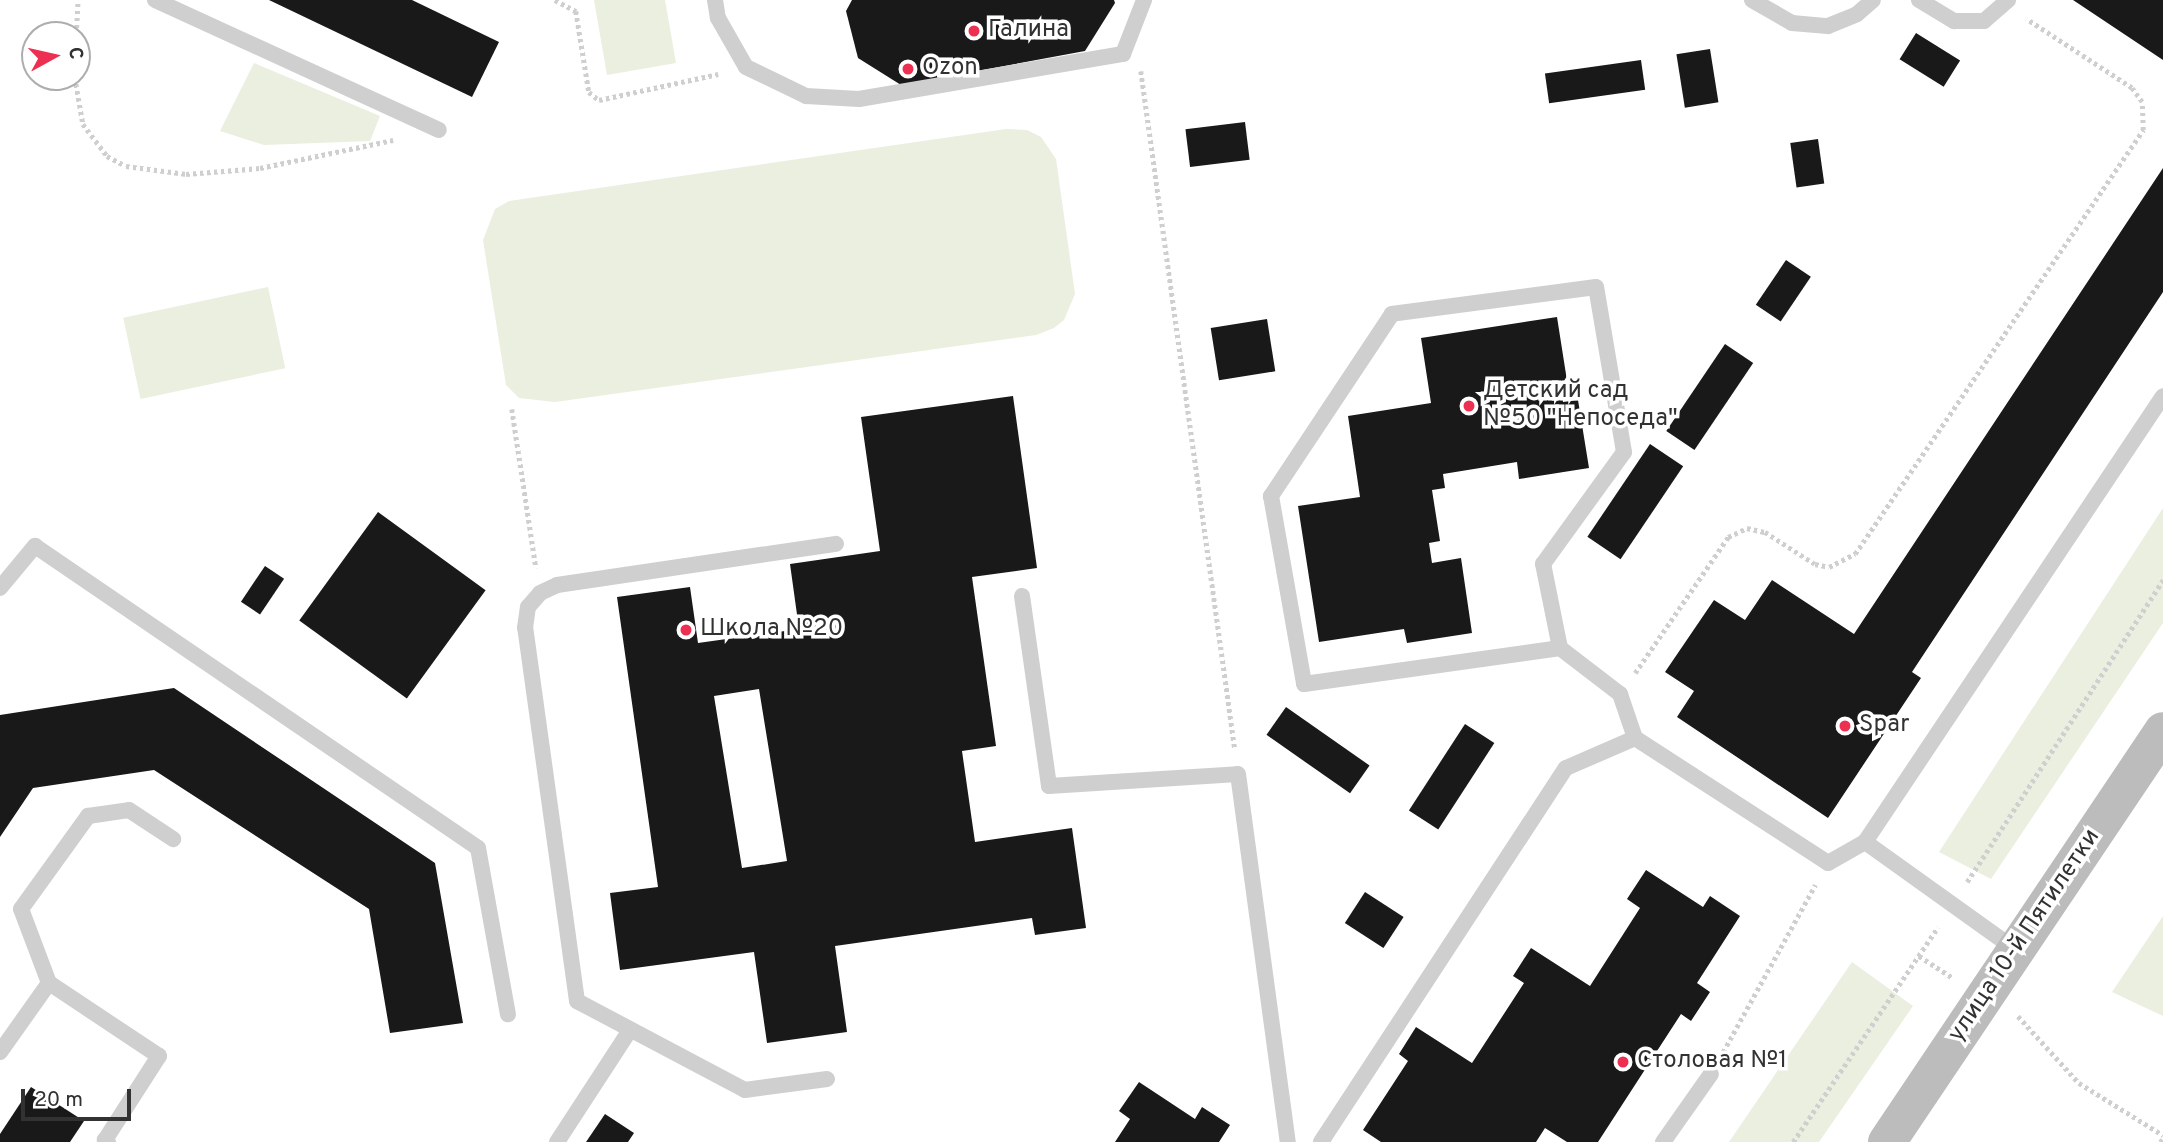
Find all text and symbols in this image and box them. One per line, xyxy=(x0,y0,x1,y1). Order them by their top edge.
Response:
place label: Галина xyxy=(988,17,1069,45)
north arrow xyxy=(21,21,91,91)
marker: Галина xyxy=(966,23,982,39)
text: С xyxy=(62,46,88,61)
place label: Ozon xyxy=(922,55,978,83)
marker: Ozon xyxy=(900,61,916,77)
place label: Детский сад №50 "Непоседа" xyxy=(1483,378,1678,434)
marker: Детский сад №50 "Непоседа" xyxy=(1461,398,1477,414)
place label: Школа №20 xyxy=(700,616,843,644)
marker: Школа №20 xyxy=(678,622,694,638)
place label: Spar xyxy=(1859,712,1910,740)
marker: Spar xyxy=(1837,718,1853,734)
street label: улица 10-й Пятилетки xyxy=(1943,824,2107,1048)
place label: Столовая №1 xyxy=(1637,1048,1787,1076)
marker: Столовая №1 xyxy=(1615,1054,1631,1070)
scale bar xyxy=(24,1076,135,1120)
text: 20 m xyxy=(34,1087,83,1114)

